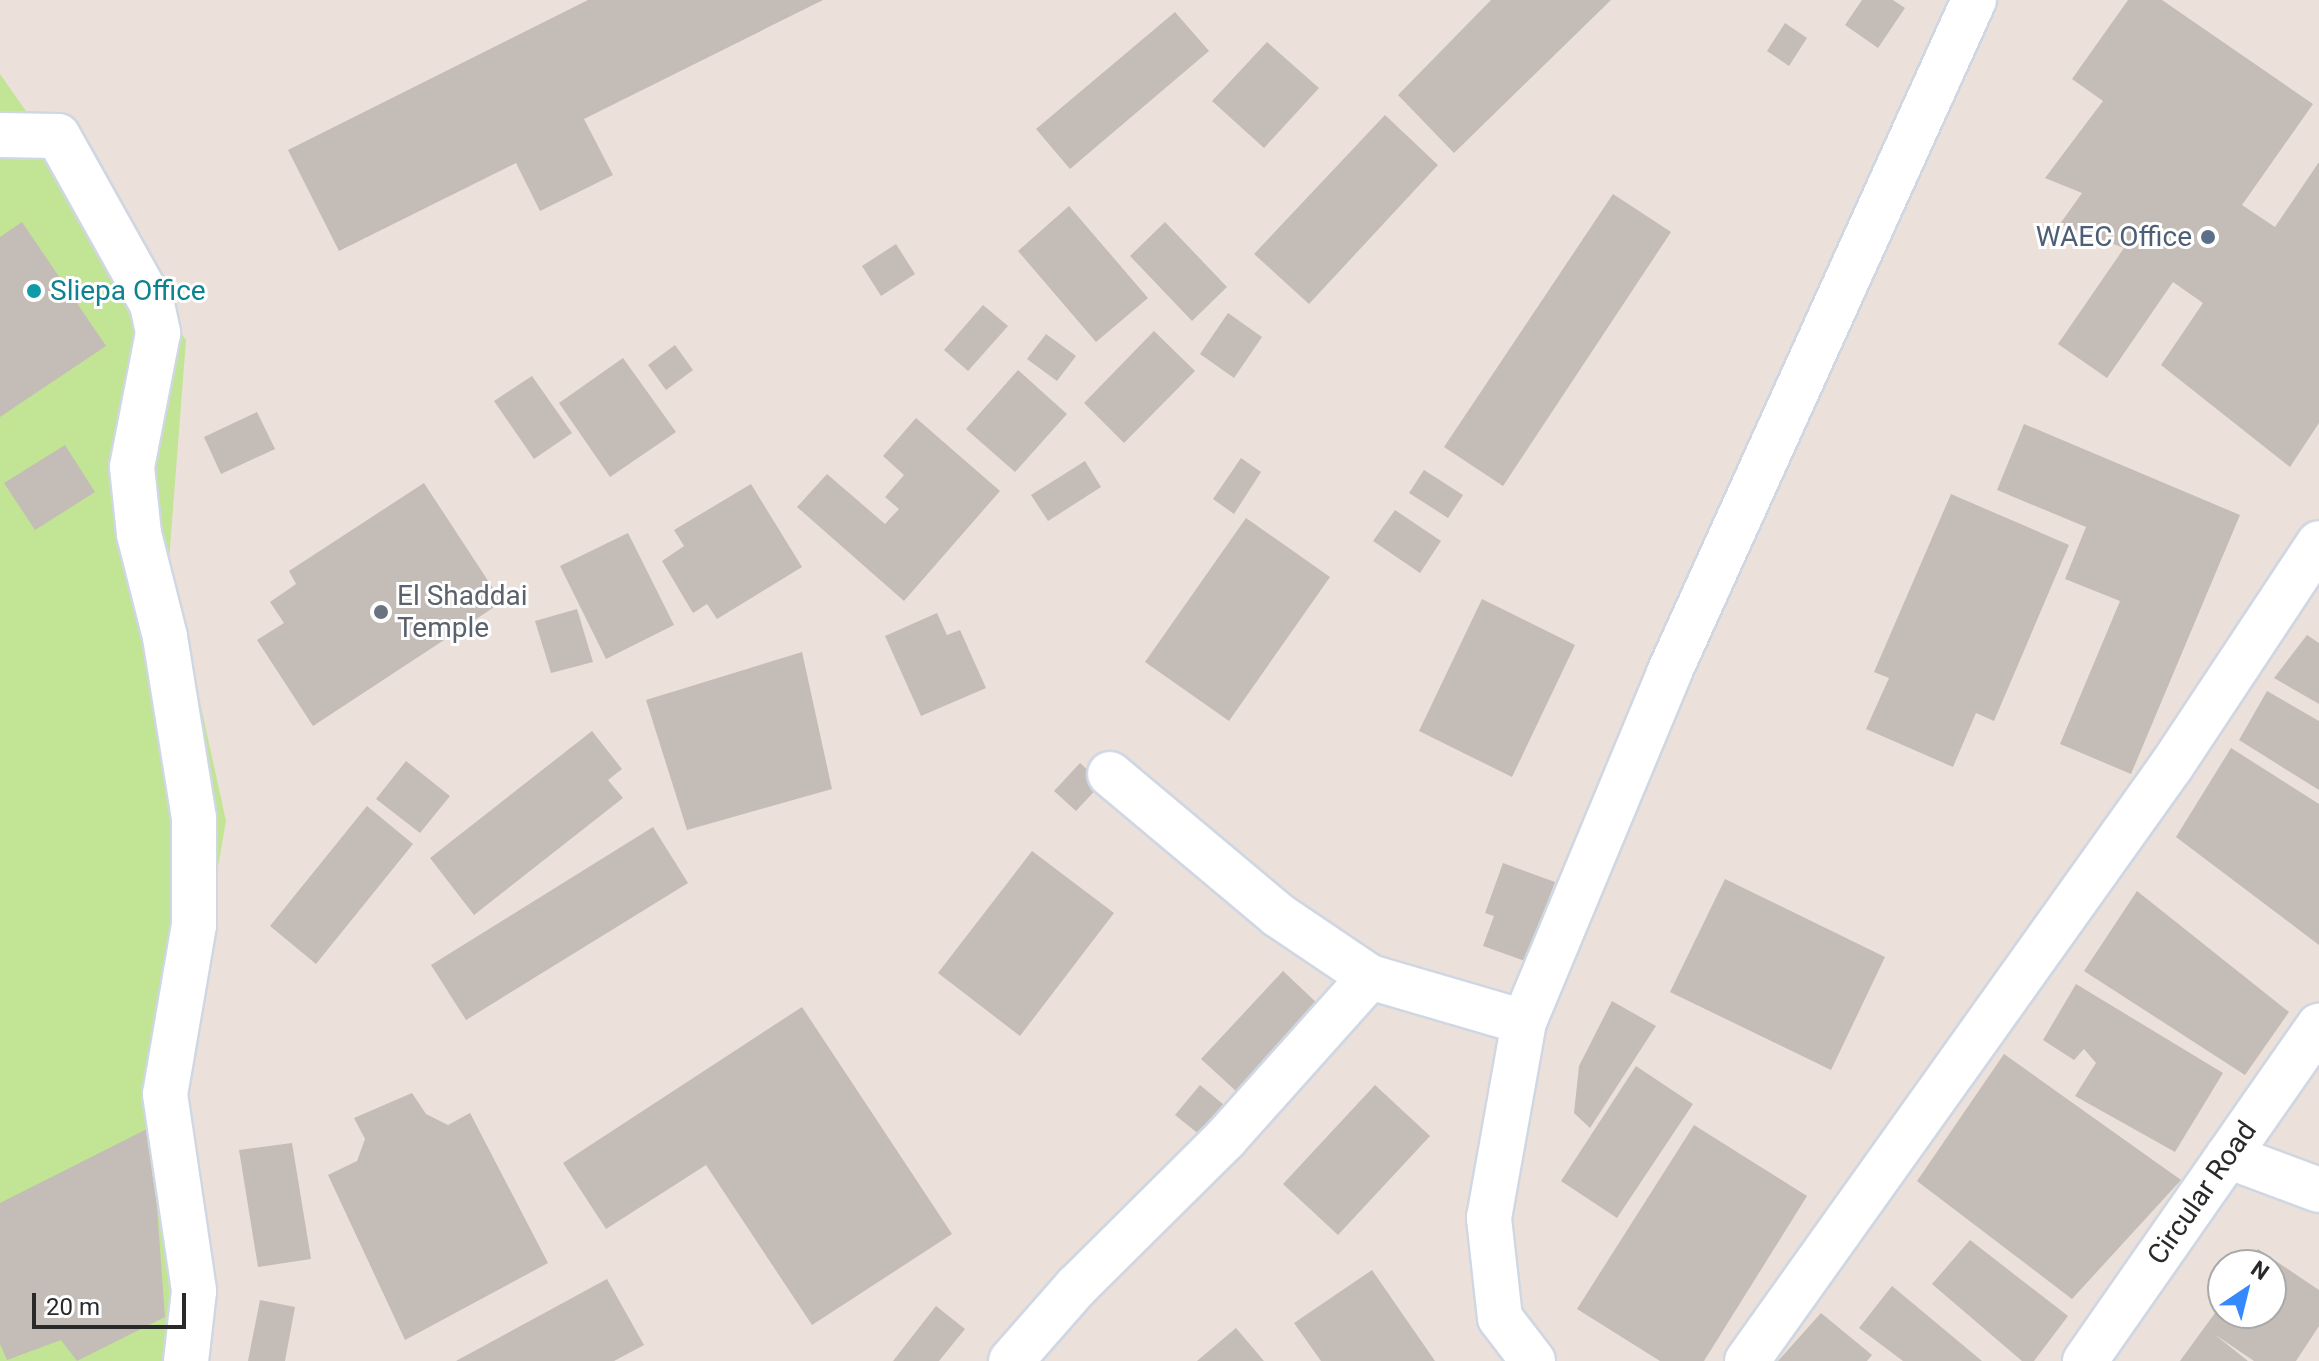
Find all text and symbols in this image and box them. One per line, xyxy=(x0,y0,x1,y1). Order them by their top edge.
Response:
place label: WAEC Office xyxy=(2036,220,2192,254)
marker: WAEC Office xyxy=(2199,228,2217,246)
place label: Sliepa Office xyxy=(50,274,206,308)
marker: Sliepa Office xyxy=(25,282,43,300)
place label: El Shaddai Temple xyxy=(397,579,528,645)
marker: El Shaddai Temple xyxy=(372,603,390,621)
street label: Circular Road xyxy=(2140,1115,2264,1271)
north arrow xyxy=(2207,1249,2287,1329)
text: N xyxy=(2246,1256,2273,1285)
scale bar xyxy=(36,1277,190,1327)
text: 20 m xyxy=(46,1293,100,1321)

